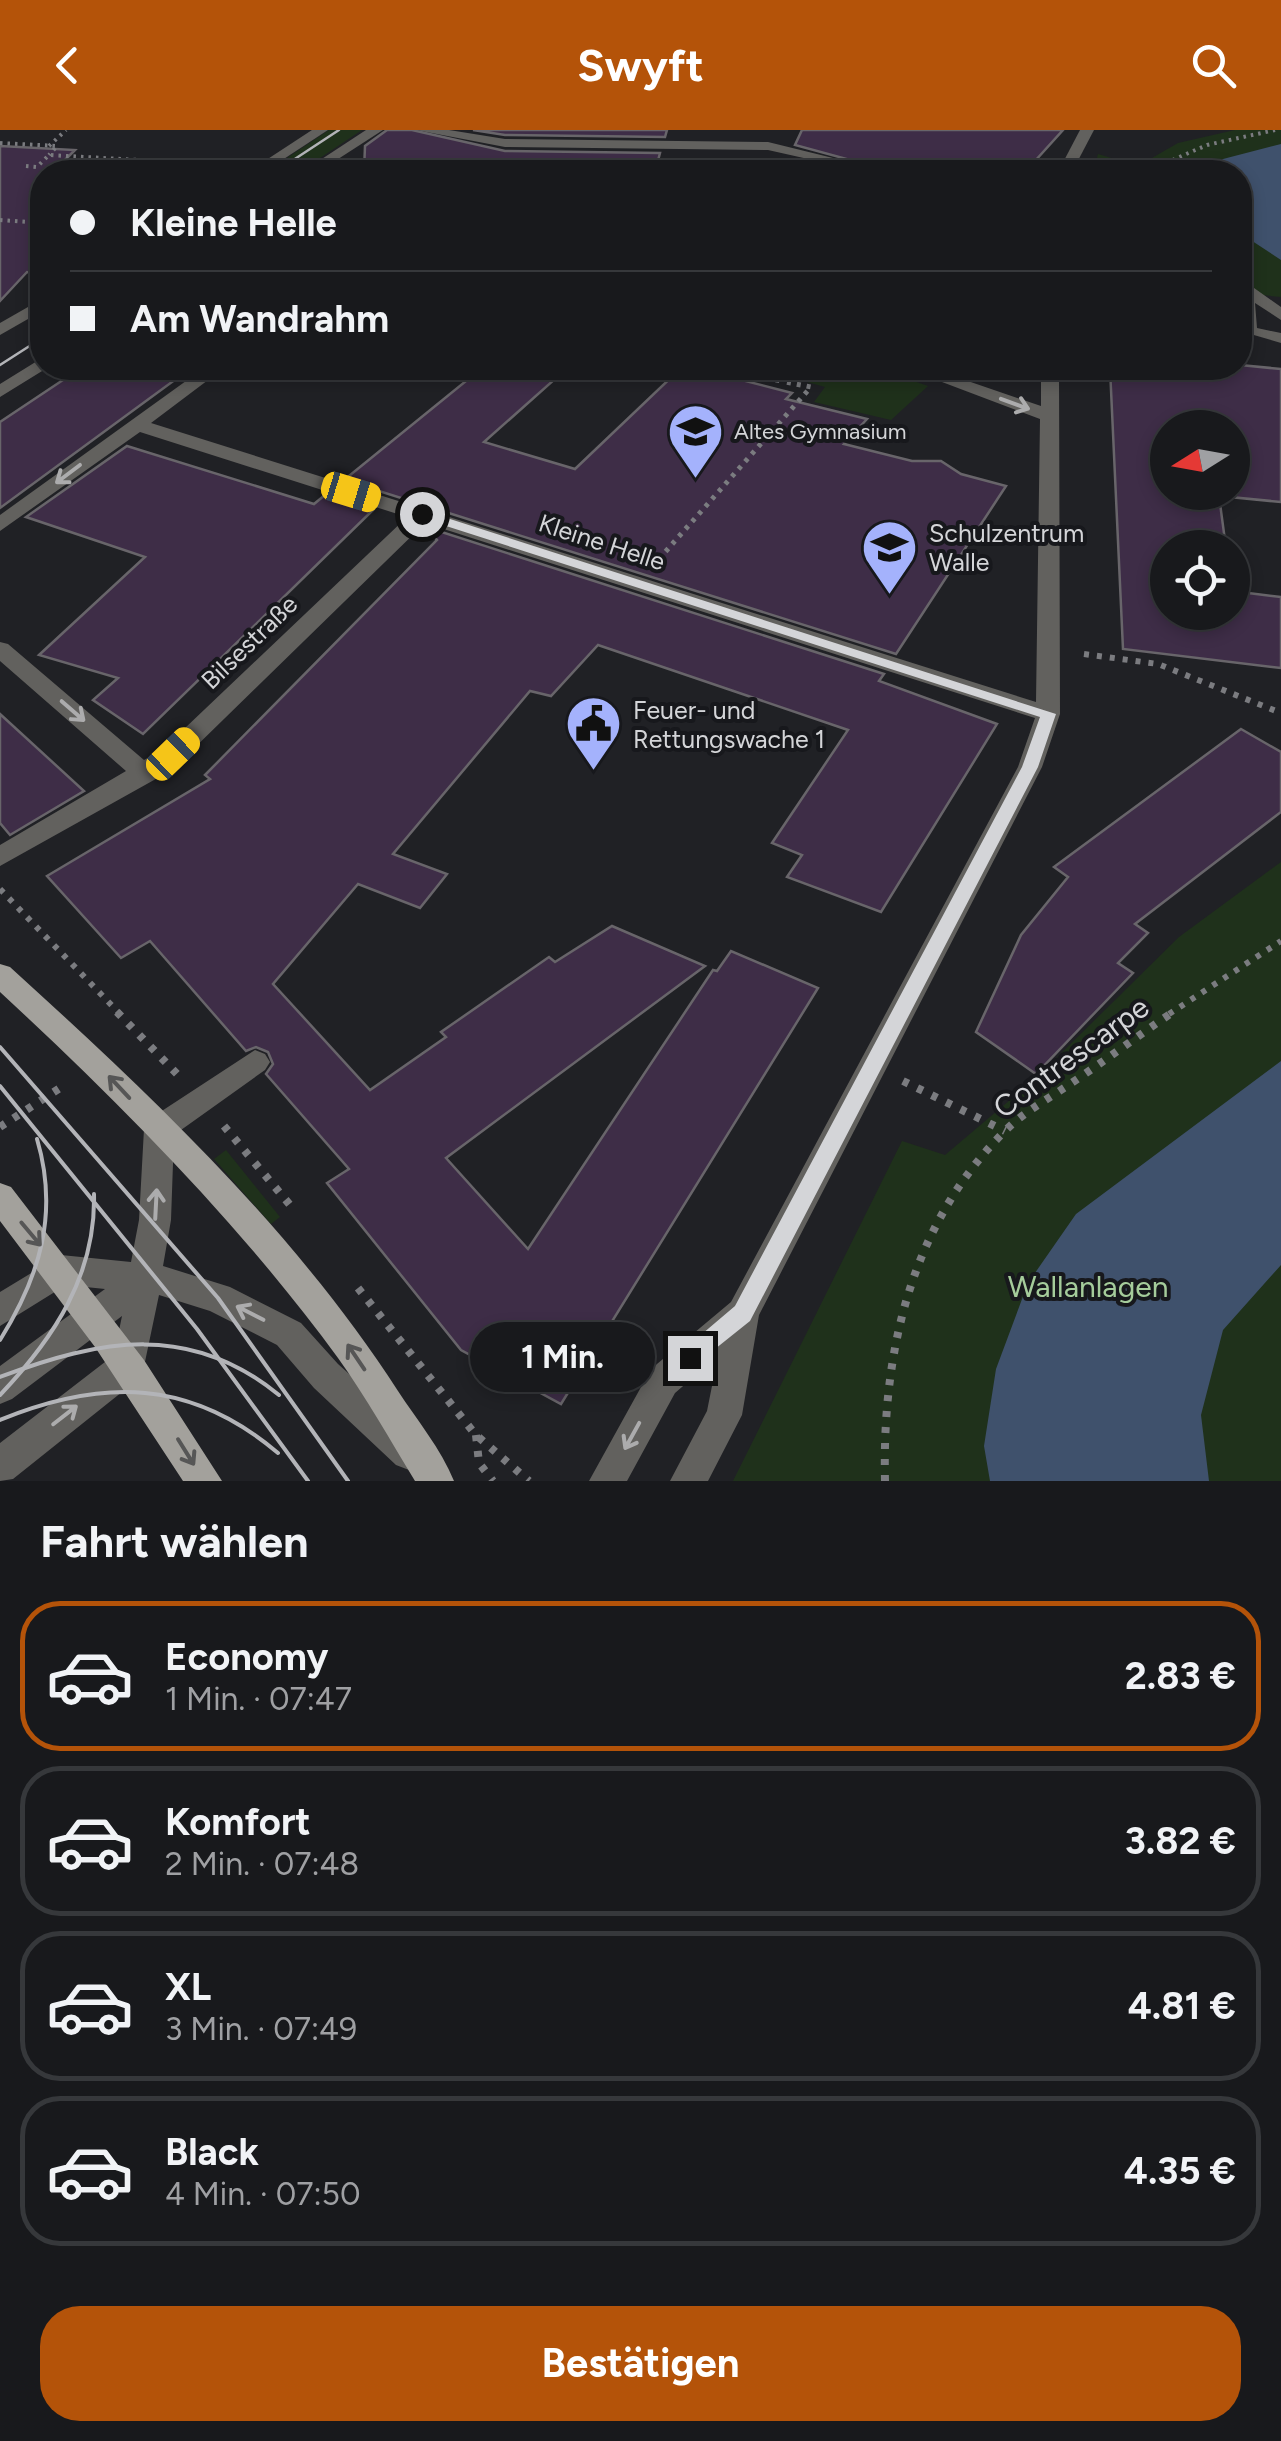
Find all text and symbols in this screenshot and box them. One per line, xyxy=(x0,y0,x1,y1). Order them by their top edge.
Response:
icon: back xyxy=(40,38,95,93)
text: Swyft xyxy=(577,38,704,92)
icon: search xyxy=(1186,38,1241,93)
text: Kleine Helle xyxy=(130,200,337,246)
text: Am Wandrahm xyxy=(130,296,389,342)
one-way arrow xyxy=(999,396,1030,414)
school or university icon: Altes Gymnasium xyxy=(665,401,725,480)
north arrow xyxy=(1150,410,1250,510)
map controls xyxy=(1150,410,1250,630)
place label: Altes Gymnasium xyxy=(734,418,907,445)
one-way arrow xyxy=(55,464,82,485)
car xyxy=(318,469,384,515)
route start xyxy=(400,492,445,537)
street label: Kleine Helle xyxy=(535,507,669,577)
school or university icon: Schulzentrum Walle xyxy=(860,517,920,596)
place label: Schulzentrum Walle xyxy=(929,518,1084,577)
button: locate xyxy=(1150,530,1250,630)
street label: Bilsestraße xyxy=(195,589,303,695)
public building icon: Feuer- und Rettungswache 1 xyxy=(564,694,624,773)
place label: Feuer- und Rettungswache 1 xyxy=(633,695,825,754)
one-way arrow xyxy=(59,700,85,722)
car xyxy=(141,722,205,786)
street label: Contrescarpe xyxy=(986,988,1156,1126)
one-way arrow xyxy=(107,1075,131,1099)
one-way arrow xyxy=(146,1189,165,1221)
one-way arrow xyxy=(19,1221,42,1246)
park label: Wallanlagen xyxy=(1008,1268,1168,1305)
one-way arrow xyxy=(236,1302,266,1321)
callout: 1 Min. xyxy=(470,1323,655,1393)
route end xyxy=(668,1336,713,1381)
text: 1 Min. xyxy=(521,1338,604,1376)
one-way arrow xyxy=(346,1343,367,1371)
one-way arrow xyxy=(51,1404,77,1426)
one-way arrow xyxy=(622,1421,642,1450)
one-way arrow xyxy=(176,1437,196,1466)
text: Fahrt wählen xyxy=(40,1514,309,1568)
icon: car xyxy=(45,1631,135,1721)
text: Economy xyxy=(165,1634,328,1680)
text: 2.83 € xyxy=(1125,1653,1236,1699)
text: 1 Min. · 07:47 xyxy=(165,1680,352,1718)
icon: car xyxy=(45,1796,135,1886)
text: Komfort xyxy=(165,1799,311,1845)
text: 3.82 € xyxy=(1125,1818,1236,1864)
text: 2 Min. · 07:48 xyxy=(165,1845,359,1883)
icon: car xyxy=(45,1961,135,2051)
text: XL xyxy=(165,1964,211,2010)
text: 4.81 € xyxy=(1128,1983,1236,2029)
text: 3 Min. · 07:49 xyxy=(165,2010,357,2048)
icon: car xyxy=(45,2126,135,2216)
text: Black xyxy=(165,2129,259,2175)
text: 4.35 € xyxy=(1124,2148,1236,2194)
text: 4 Min. · 07:50 xyxy=(165,2175,360,2213)
button: Bestätigen xyxy=(40,2306,1241,2421)

